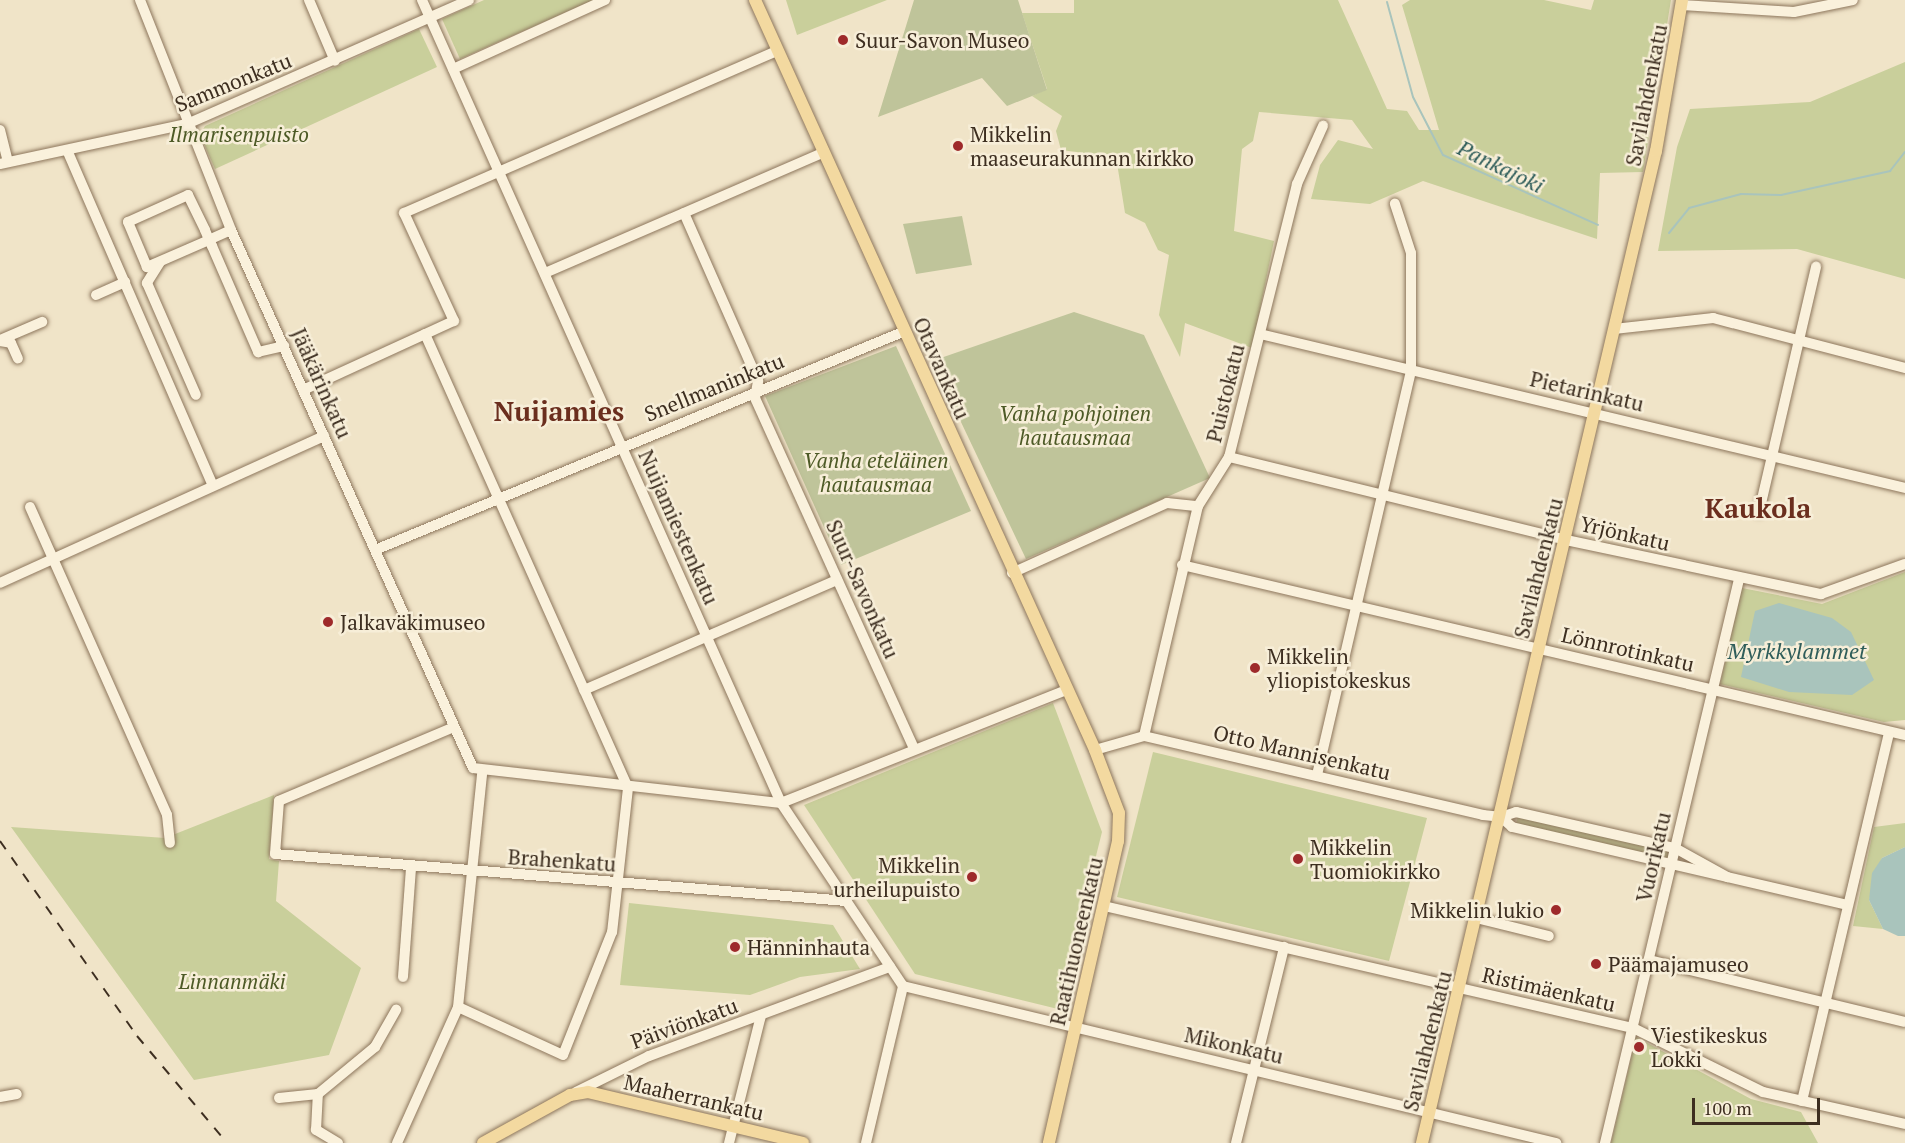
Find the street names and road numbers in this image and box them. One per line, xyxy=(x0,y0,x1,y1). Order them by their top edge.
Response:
street label: Savilahdenkatu xyxy=(1620,22,1672,168)
street label: Sammonkatu xyxy=(171,47,295,117)
street label: Otavankatu xyxy=(908,313,976,423)
street label: Jääkärinkatu xyxy=(287,324,357,442)
street label: Puistokatu xyxy=(1201,341,1249,445)
street label: Snellmaninkatu xyxy=(641,348,787,426)
street label: Pietarinkatu xyxy=(1528,366,1646,416)
street label: Nuijamiestenkatu xyxy=(634,446,724,608)
street label: Savilahdenkatu xyxy=(1508,495,1568,641)
street label: Yrjönkatu xyxy=(1578,510,1672,556)
street label: Suur-Savonkatu xyxy=(821,516,905,662)
street label: Lönnrotinkatu xyxy=(1559,621,1697,677)
street label: Otto Mannisenkatu xyxy=(1211,719,1393,785)
street label: Vuorikatu xyxy=(1630,809,1676,905)
street label: Brahenkatu xyxy=(507,844,617,876)
street label: Raatihuoneenkatu xyxy=(1044,854,1108,1028)
street label: Ristimäenkatu xyxy=(1480,961,1618,1017)
street label: Savilahdenkatu xyxy=(1397,968,1457,1114)
street label: Päiviönkatu xyxy=(627,992,741,1054)
street label: Mikonkatu xyxy=(1182,1021,1286,1069)
street label: Maaherrankatu xyxy=(622,1069,766,1125)

